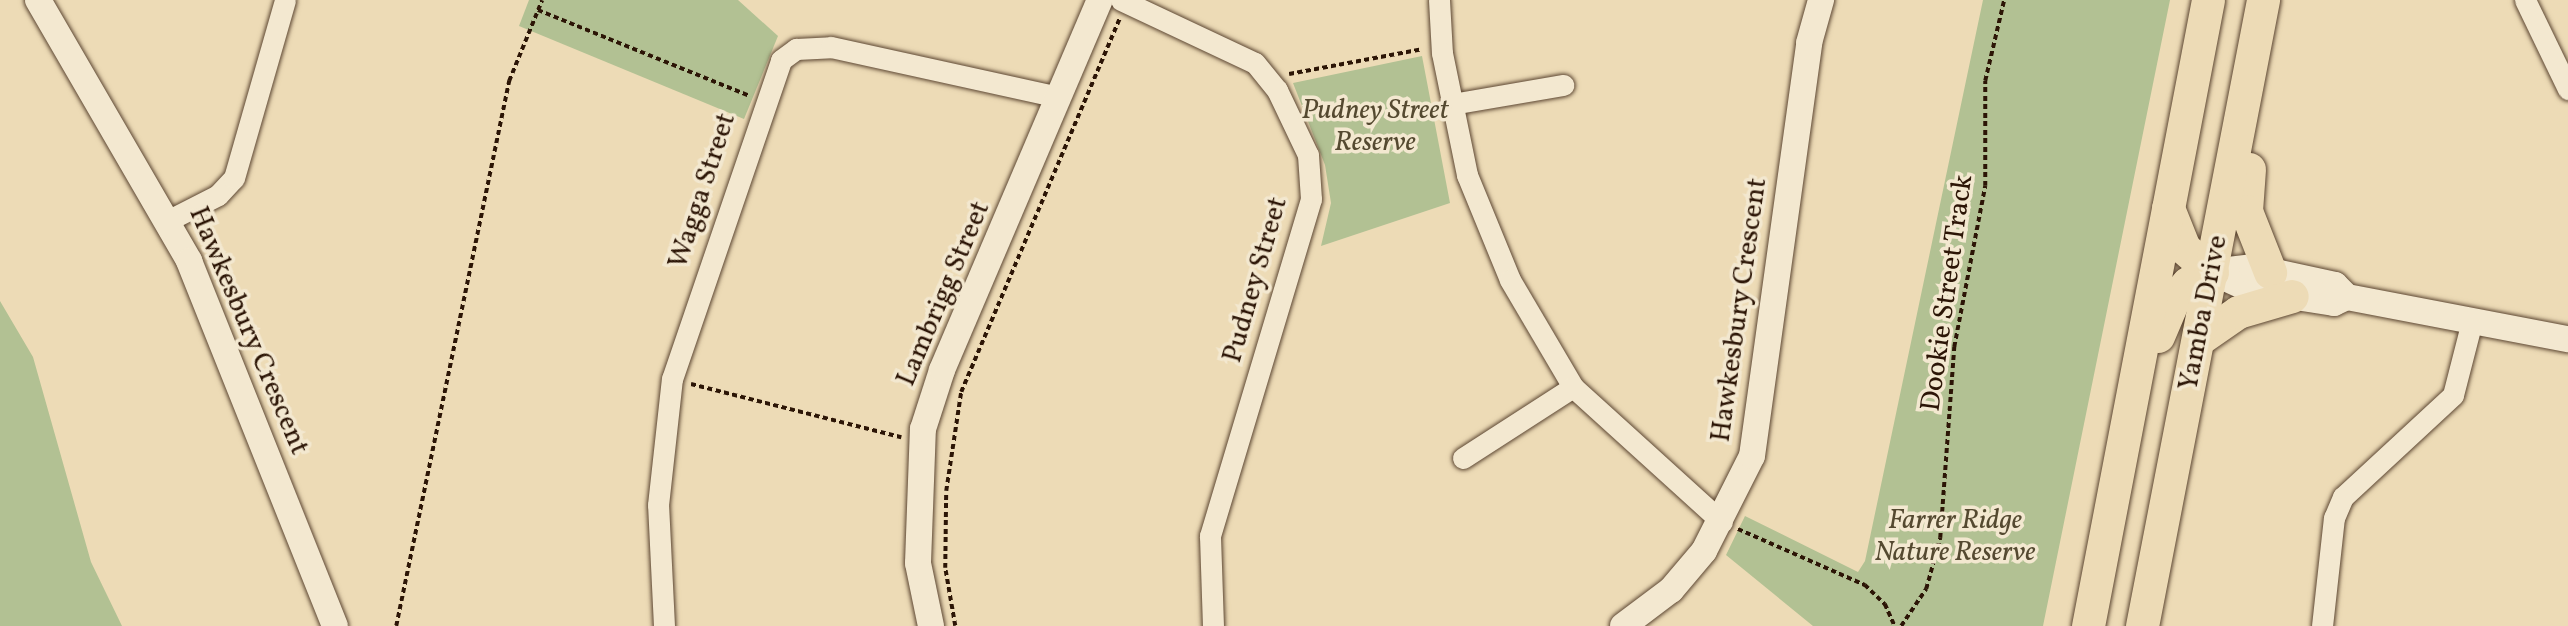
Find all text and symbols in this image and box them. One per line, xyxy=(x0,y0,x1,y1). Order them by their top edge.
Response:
park label: Pudney Street Reserve xyxy=(1301,94,1449,160)
street label: Wagga Street xyxy=(662,109,744,273)
street label: Dookie Street Track xyxy=(1915,172,1981,414)
street label: Hawkesbury Crescent xyxy=(1705,175,1775,445)
street label: Pudney Street xyxy=(1216,193,1296,367)
street label: Lambrigg Street xyxy=(890,197,998,391)
street label: Hawkesbury Crescent xyxy=(180,201,316,461)
street label: Yamba Drive xyxy=(2172,232,2236,394)
park label: Farrer Ridge Nature Reserve xyxy=(1874,504,2036,570)

